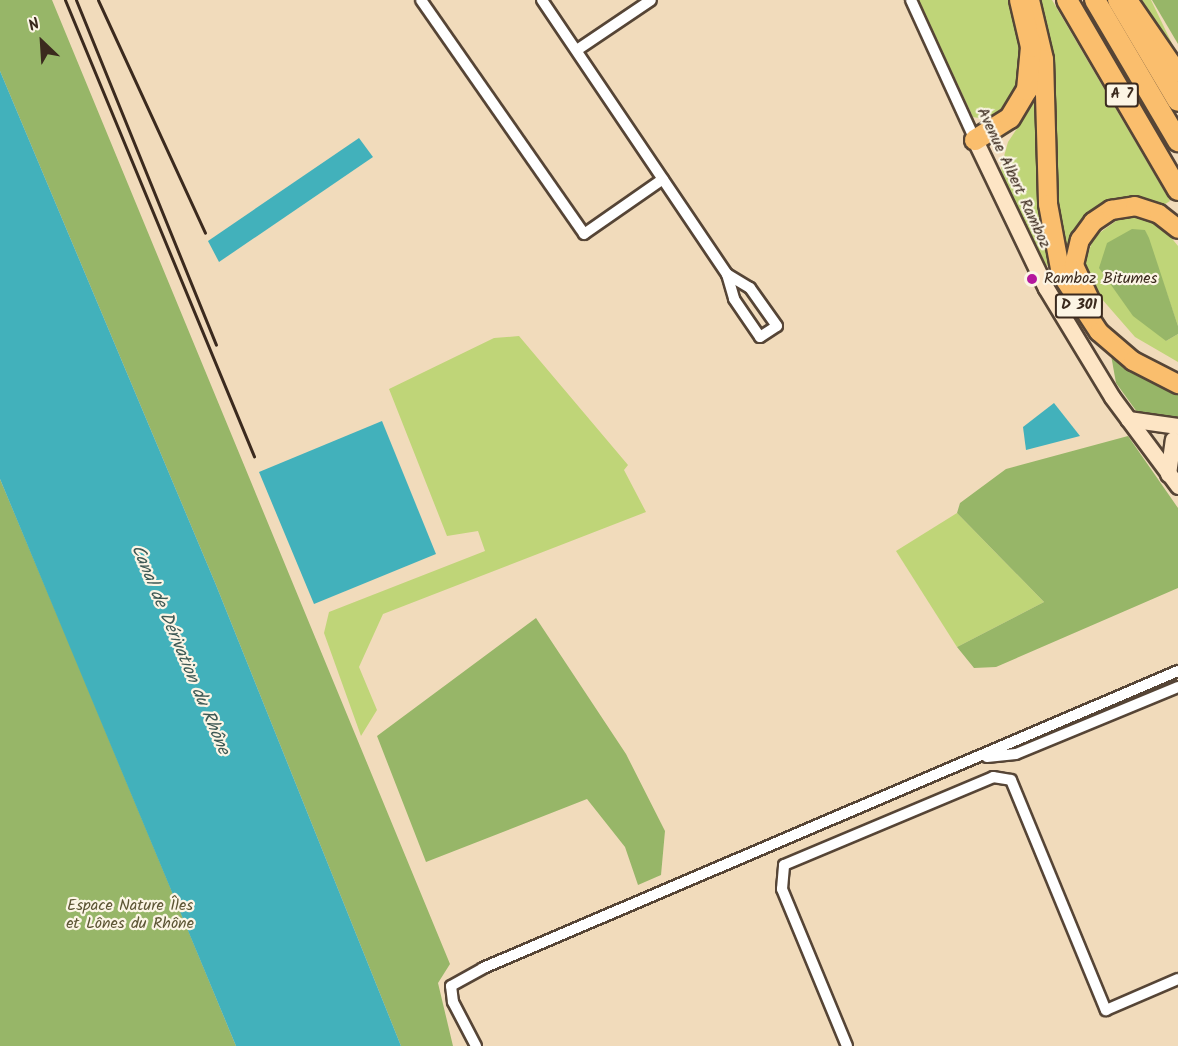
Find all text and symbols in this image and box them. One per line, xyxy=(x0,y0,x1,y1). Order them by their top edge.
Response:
north arrow xyxy=(12,12,72,72)
text: N xyxy=(24,12,44,39)
road number: A 7 xyxy=(1104,83,1140,107)
street label: Avenue Albert Ramboz xyxy=(972,105,1054,251)
place label: Ramboz Bitumes xyxy=(1044,269,1157,289)
marker: Ramboz Bitumes xyxy=(1025,272,1039,286)
road number: D 301 xyxy=(1054,294,1104,318)
water label: Canal de Dérivation du Rhône xyxy=(125,542,233,758)
park label: Espace Nature Îles et Lônes du Rhône xyxy=(66,896,194,934)

